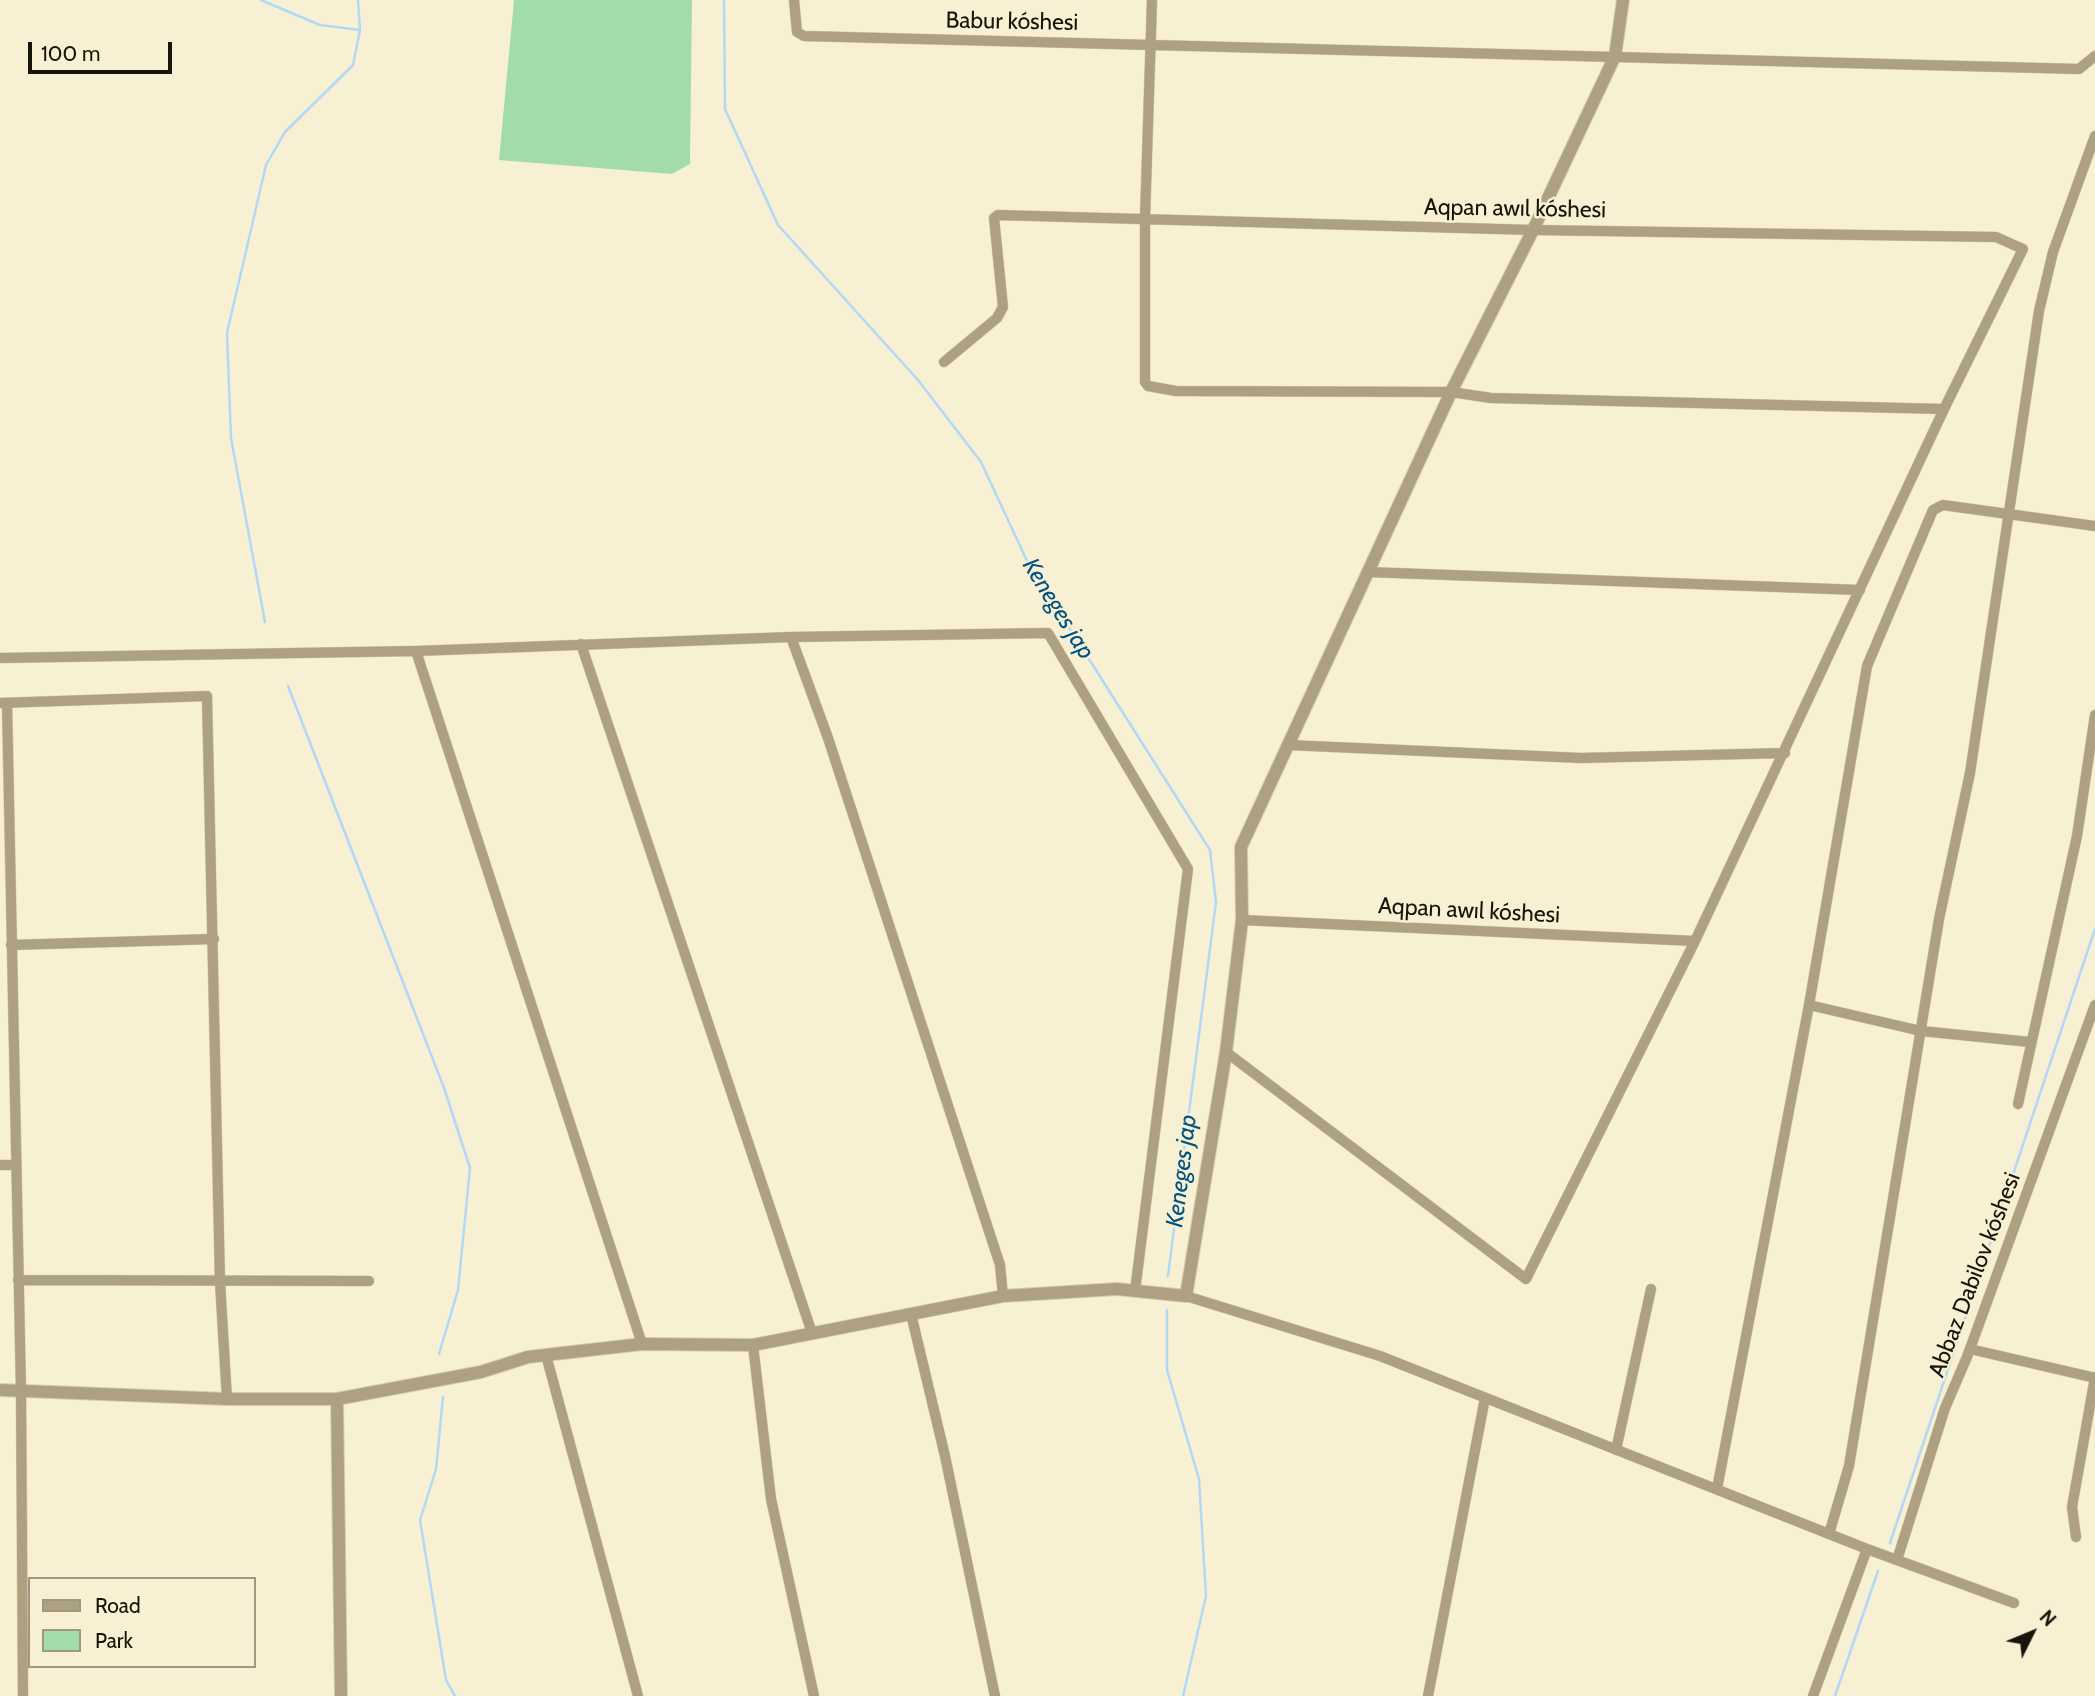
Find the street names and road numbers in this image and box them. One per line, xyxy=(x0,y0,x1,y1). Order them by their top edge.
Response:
street label: Babur kóshesi xyxy=(945,7,1079,37)
street label: Aqpan awıl kóshesi xyxy=(1424,194,1606,224)
street label: Aqpan awıl kóshesi xyxy=(1377,892,1561,930)
street label: Abbaz Dabilov kóshesi xyxy=(1923,1169,2027,1381)

